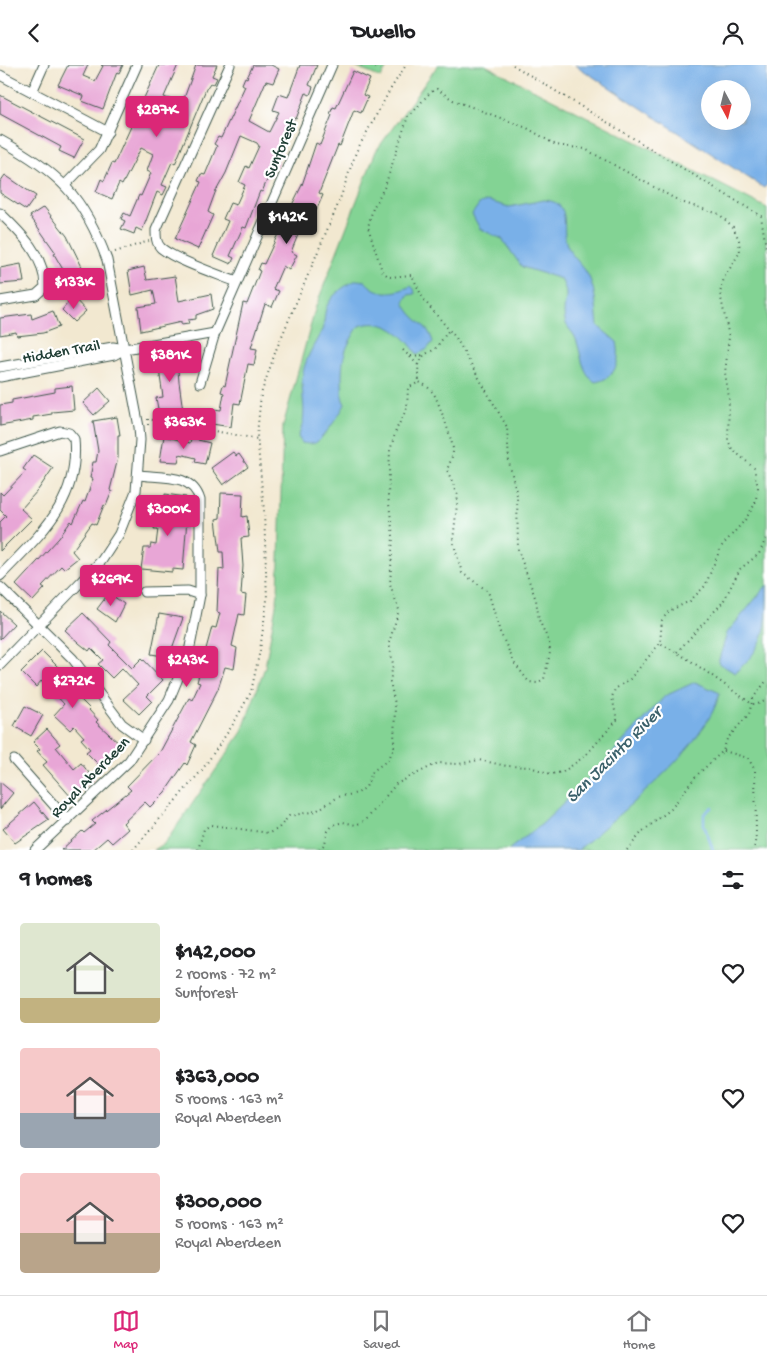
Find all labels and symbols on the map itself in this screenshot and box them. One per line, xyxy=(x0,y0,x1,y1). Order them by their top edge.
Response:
north arrow xyxy=(701,80,751,130)
pin: $287K xyxy=(122,95,192,138)
street label: Sunforest xyxy=(261,116,304,182)
pin: $142K xyxy=(252,203,322,245)
pin: $133K xyxy=(39,267,109,310)
street label: Hidden Trail xyxy=(21,337,102,370)
pin: $381K xyxy=(135,341,205,383)
pin: $363K xyxy=(149,407,219,450)
pin: $300K xyxy=(133,495,203,537)
pin: $269K xyxy=(76,565,146,607)
pin: $243K xyxy=(152,645,222,688)
pin: $272K xyxy=(38,667,108,709)
water label: San Jacinto River xyxy=(562,701,670,808)
street label: Royal Aberdeen xyxy=(48,733,135,823)

